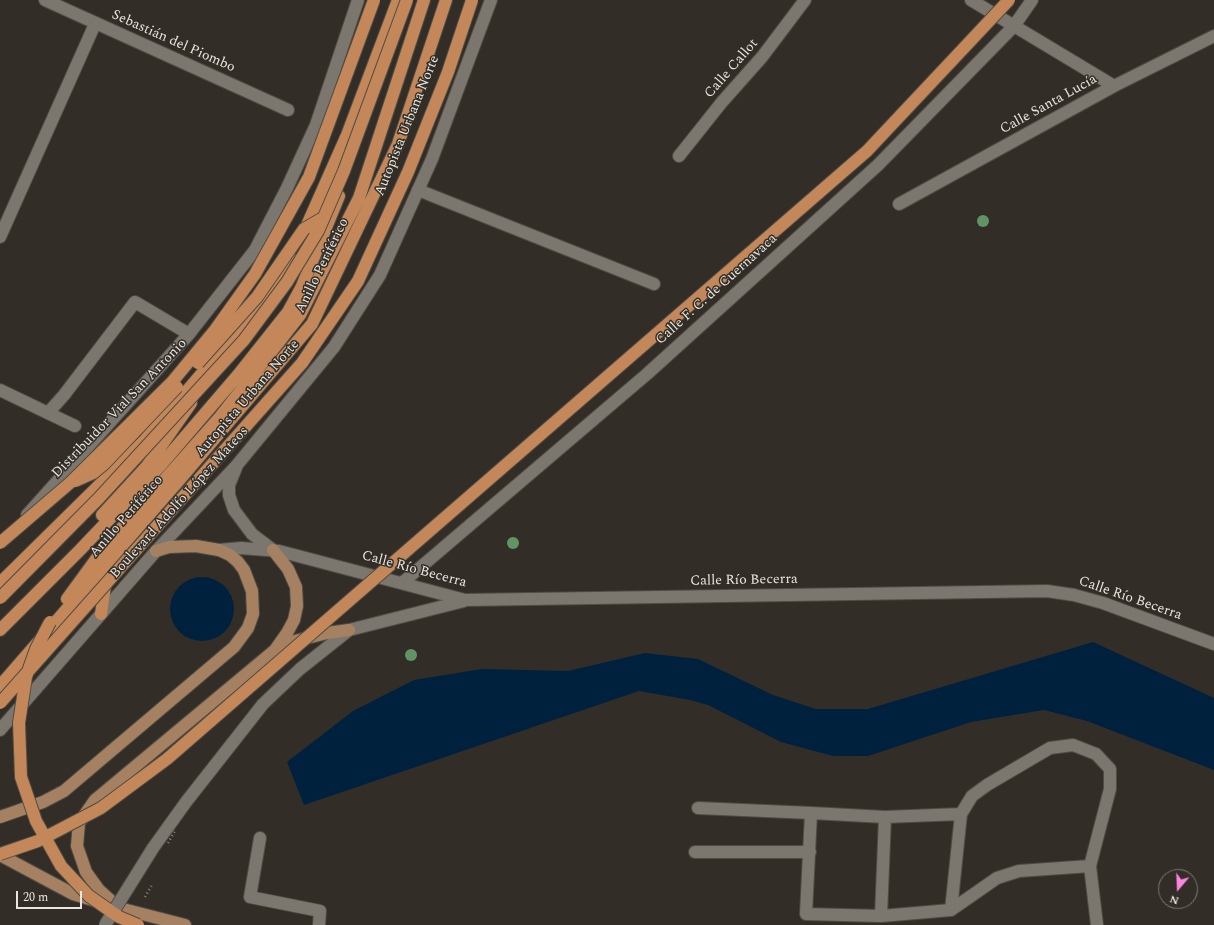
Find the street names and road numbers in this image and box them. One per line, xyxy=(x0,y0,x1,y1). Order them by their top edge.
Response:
street label: Sebastián del Piombo xyxy=(109,7,237,77)
street label: Calle Callot xyxy=(702,36,762,102)
street label: Autopista Urbana Norte xyxy=(372,53,444,199)
street label: Calle Santa Lucía xyxy=(998,71,1100,139)
street label: Anillo Periférico xyxy=(293,216,353,316)
street label: Calle F. C. de Cuernavaca xyxy=(653,231,781,349)
street label: Distribuidor Vial San Antonio xyxy=(49,336,191,482)
street label: Autopista Urbana Norte xyxy=(192,337,304,461)
street label: Boulevard Adolfo López Mateos xyxy=(107,424,253,582)
street label: Anillo Periférico xyxy=(87,472,167,562)
street label: Calle Río Becerra xyxy=(360,548,468,592)
street label: Calle Río Becerra xyxy=(690,572,798,590)
street label: Calle Río Becerra xyxy=(1076,574,1184,624)

